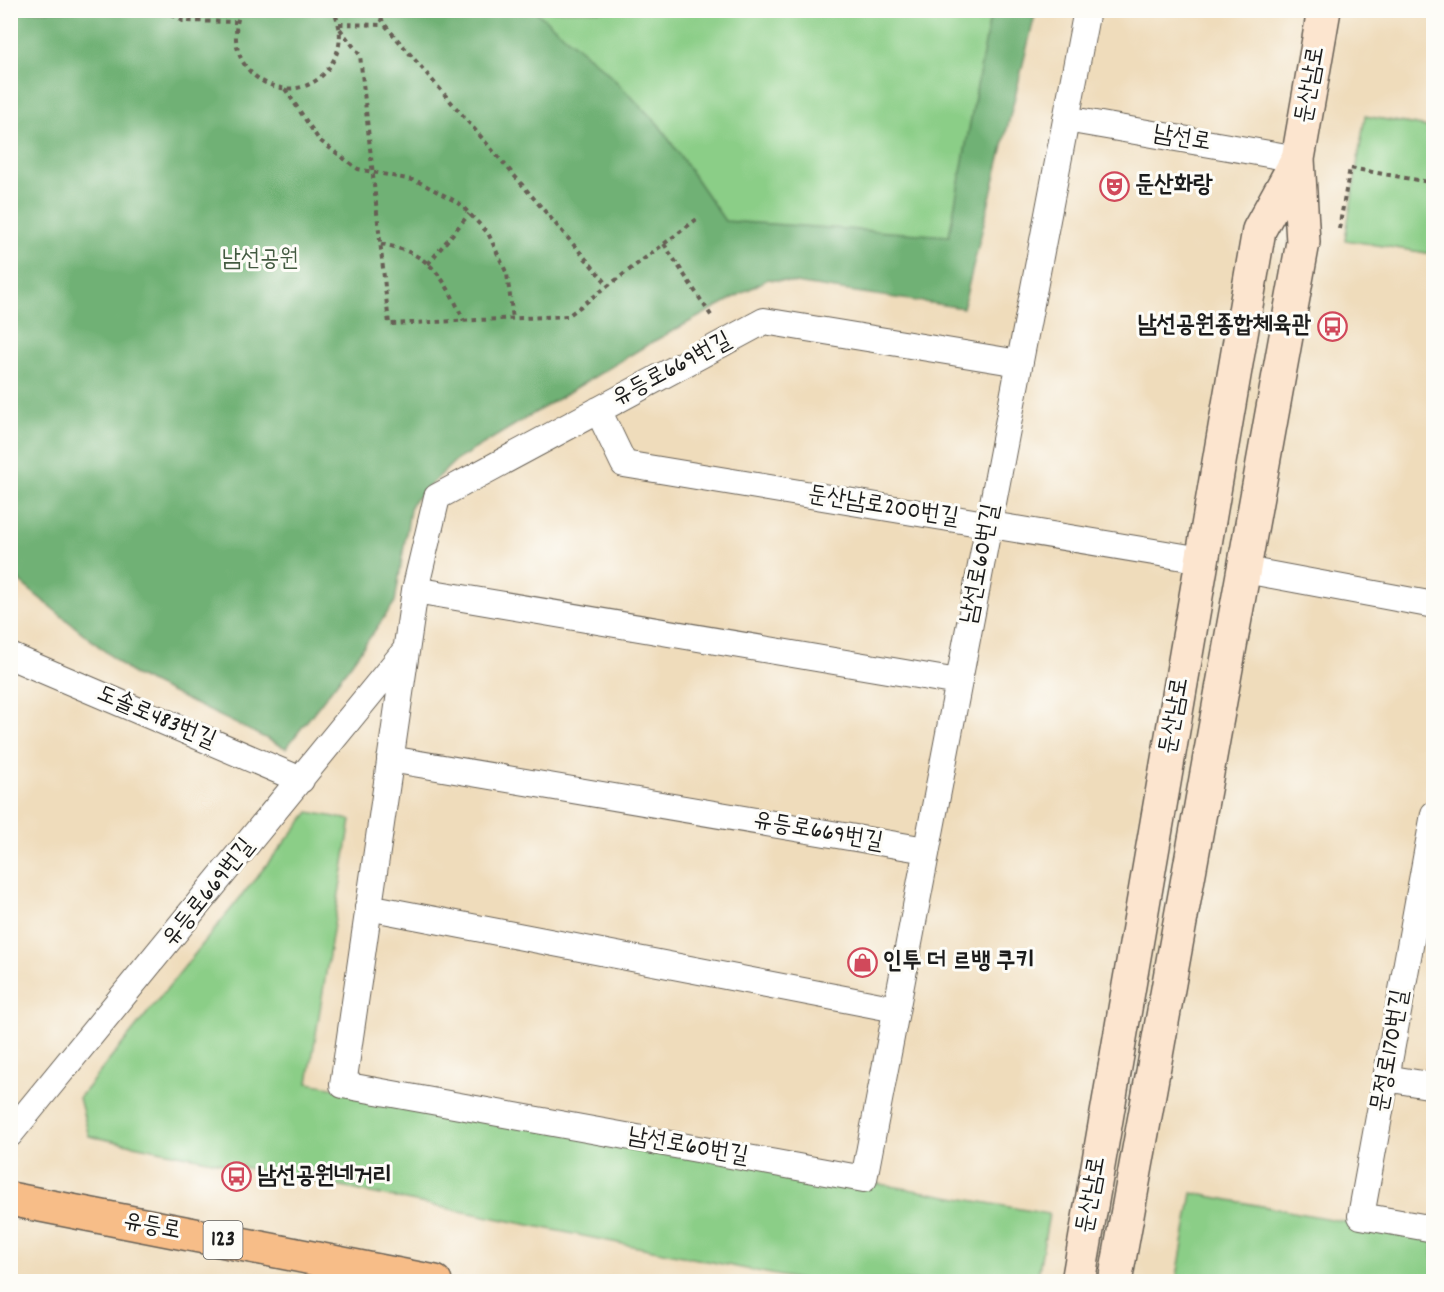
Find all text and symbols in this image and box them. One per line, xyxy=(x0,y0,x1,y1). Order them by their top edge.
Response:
street label: 둔산남로 xyxy=(1288,44,1334,126)
street label: 남선로 xyxy=(1151,117,1213,161)
place label: 둔산화랑 xyxy=(1135,169,1213,203)
theatre icon: 둔산화랑 xyxy=(1098,170,1130,202)
park label: 남선공원 xyxy=(221,243,299,277)
place label: 남선공원종합체육관 xyxy=(1137,309,1312,343)
bus stop icon: 남선공원종합체육관 xyxy=(1316,310,1348,342)
street label: 유등로669번길 xyxy=(606,324,738,416)
street label: 둔산남로200번길 xyxy=(805,478,961,536)
street label: 남선로60번길 xyxy=(953,501,1009,627)
street label: 둔산남로 xyxy=(1152,675,1198,757)
street label: 도솔로483번길 xyxy=(91,678,221,758)
street label: 유등로669번길 xyxy=(751,804,885,860)
street label: 유등로669번길 xyxy=(155,831,263,955)
place label: 인투 더 르뱅 쿠키 xyxy=(883,945,1035,979)
shop icon: 인투 더 르뱅 쿠키 xyxy=(846,946,878,978)
street label: 문정로170번길 xyxy=(1363,987,1419,1115)
street label: 남선로60번길 xyxy=(625,1120,751,1174)
street label: 둔산남로 xyxy=(1069,1154,1115,1236)
place label: 남선공원네거리 xyxy=(257,1160,392,1194)
bus stop icon: 남선공원네거리 xyxy=(220,1161,252,1193)
street label: 유등로 xyxy=(120,1205,184,1249)
road number: 123 xyxy=(204,1221,242,1259)

